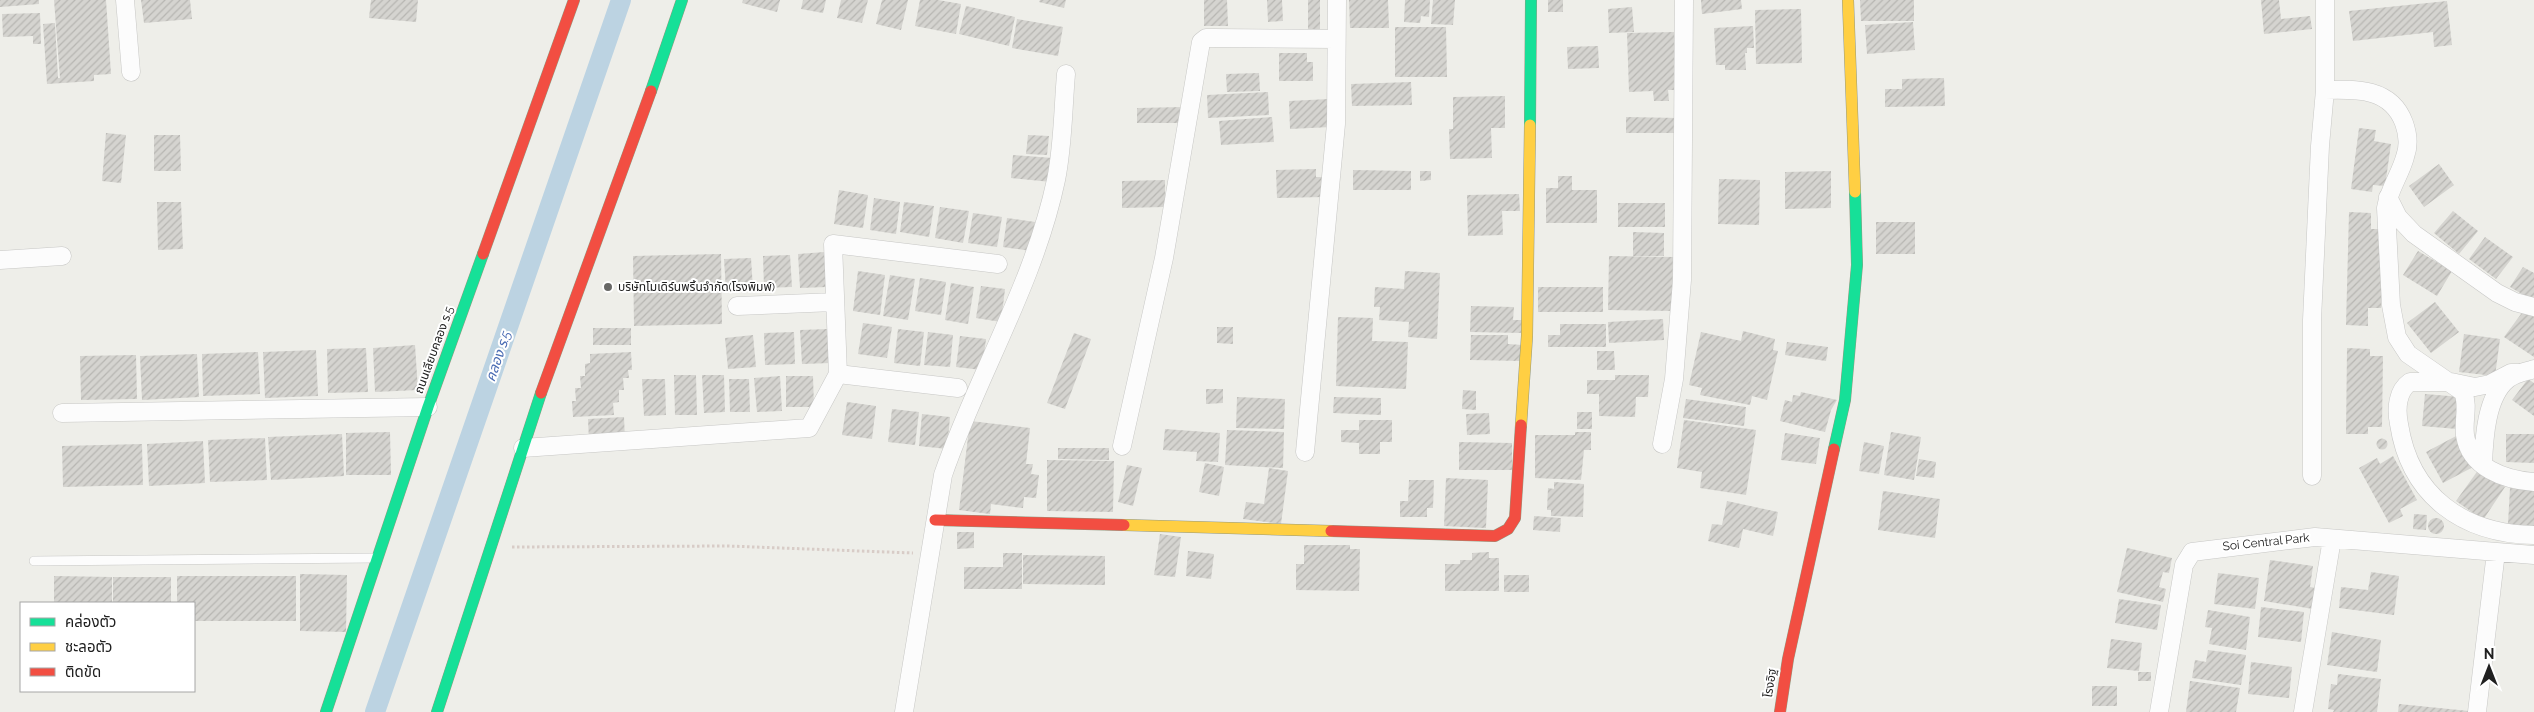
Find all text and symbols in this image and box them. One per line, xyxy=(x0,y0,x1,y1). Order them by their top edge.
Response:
place label: บริษัทโมเดิร์นพริ้นจำกัด(โรงพิมพ์) xyxy=(618,279,775,294)
marker: บริษัทโมเดิร์นพริ้นจำกัด(โรงพิมพ์) xyxy=(602,281,614,293)
street label: ถนนเลียบคลอง ร.5 xyxy=(412,304,456,396)
water label: คลอง ร.5 xyxy=(482,328,514,383)
street label: Soi Central Park xyxy=(2222,530,2311,554)
legend xyxy=(20,602,195,692)
text: คล่องตัว xyxy=(65,613,116,631)
text: ชะลอตัว xyxy=(65,638,112,656)
north arrow xyxy=(2464,642,2514,692)
text: N xyxy=(2484,646,2494,662)
text: ติดขัด xyxy=(65,663,101,681)
street label: โรงอิฐ xyxy=(1761,667,1779,699)

